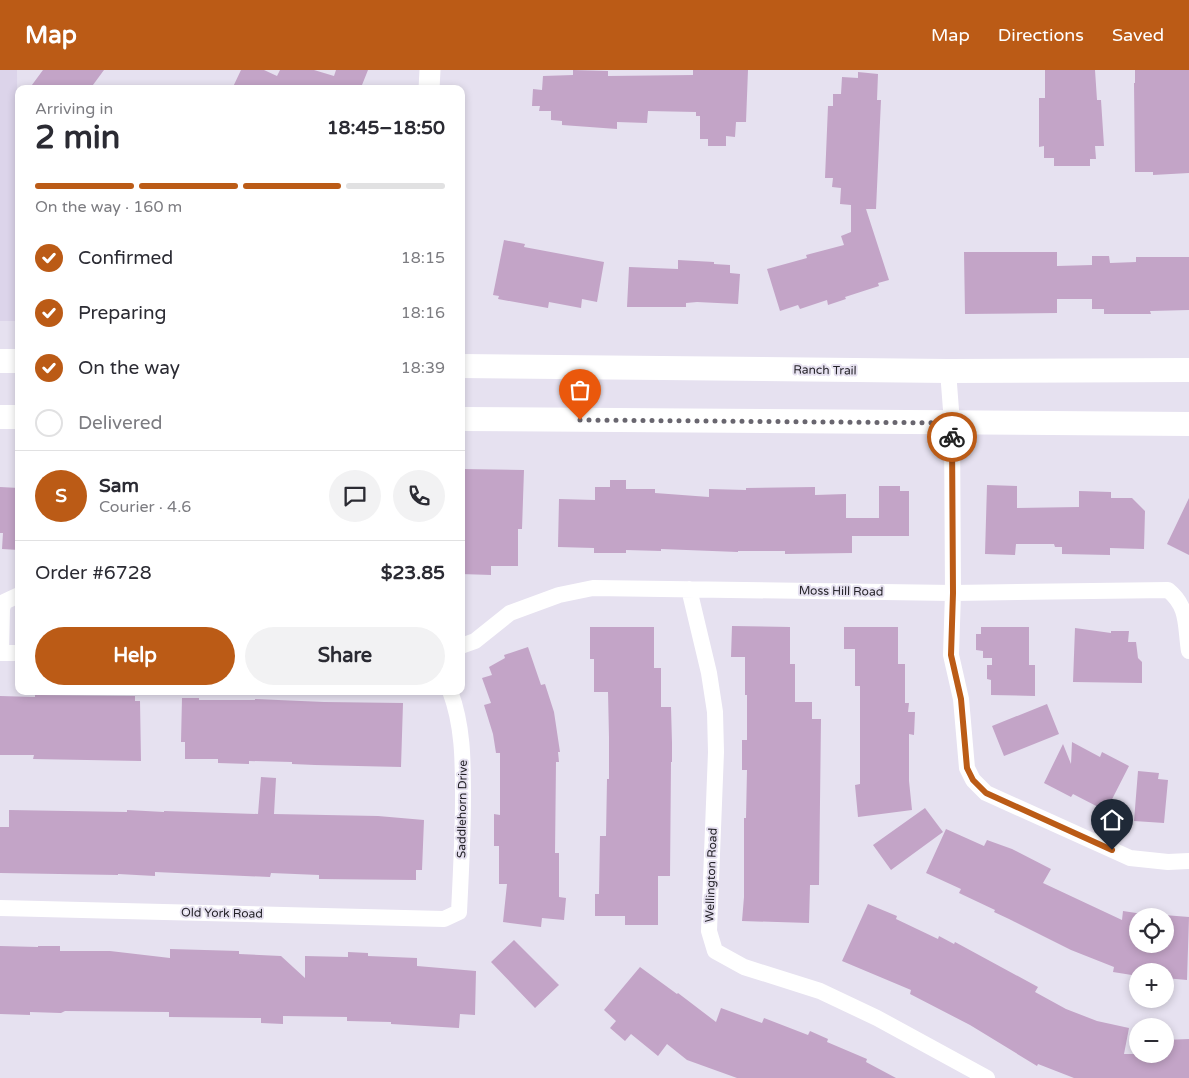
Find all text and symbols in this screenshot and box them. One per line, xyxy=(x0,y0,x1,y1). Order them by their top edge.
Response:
text: Map xyxy=(25,21,77,50)
text: Map xyxy=(931,24,970,46)
text: Directions xyxy=(998,24,1084,46)
text: Saved xyxy=(1112,24,1164,46)
text: Arriving in xyxy=(35,99,113,119)
text: 18:45–18:50 xyxy=(327,117,445,139)
text: 2 min xyxy=(35,119,120,157)
text: On the way · 160 m xyxy=(35,197,182,217)
icon: check xyxy=(35,244,63,272)
text: Confirmed xyxy=(78,247,173,269)
text: 18:15 xyxy=(401,248,445,268)
icon: check xyxy=(35,299,63,327)
text: Preparing xyxy=(78,302,167,324)
text: 18:16 xyxy=(401,303,445,323)
icon: check xyxy=(35,354,63,382)
text: On the way xyxy=(78,357,180,379)
text: 18:39 xyxy=(401,358,445,378)
street label: Ranch Trail xyxy=(793,362,857,378)
pin xyxy=(559,369,601,420)
icon: bag xyxy=(566,376,594,404)
text: Delivered xyxy=(78,412,163,434)
courier xyxy=(927,412,977,462)
icon: bike xyxy=(938,423,966,451)
button: chat xyxy=(329,470,381,522)
button: phone xyxy=(393,470,445,522)
text: Sam xyxy=(99,475,139,497)
text: S xyxy=(55,485,67,507)
text: Courier · 4.6 xyxy=(99,497,191,517)
text: Order #6728 xyxy=(35,562,152,584)
text: $23.85 xyxy=(381,562,445,584)
street label: Moss Hill Road xyxy=(799,583,883,599)
button: Help xyxy=(35,627,235,685)
button: Share xyxy=(245,627,445,685)
street label: Saddlehorn Drive xyxy=(454,760,470,858)
pin xyxy=(1091,799,1133,850)
icon: home xyxy=(1098,806,1126,834)
street label: Wellington Road xyxy=(702,827,720,923)
street label: Old York Road xyxy=(181,905,263,921)
map controls xyxy=(1129,908,1174,1063)
button: locate xyxy=(1129,908,1174,953)
button: + xyxy=(1129,963,1174,1008)
button: − xyxy=(1129,1018,1174,1063)

